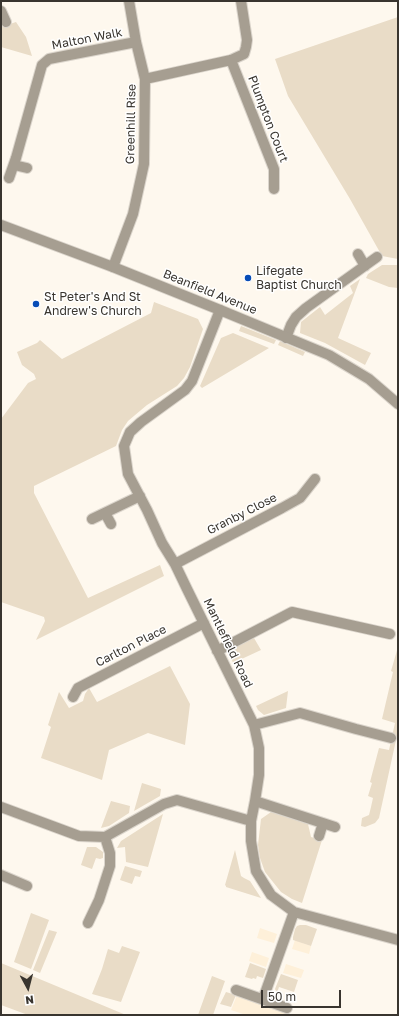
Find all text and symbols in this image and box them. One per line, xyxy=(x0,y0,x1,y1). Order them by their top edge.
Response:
street label: Malton Walk xyxy=(51,25,123,53)
street label: Plumpton Court xyxy=(245,74,291,164)
street label: Greenhill Rise xyxy=(123,84,139,164)
place label: Lifegate Baptist Church xyxy=(256,264,342,292)
street label: Beanfield Avenue xyxy=(161,267,259,317)
marker: Lifegate Baptist Church xyxy=(243,273,253,283)
place label: St Peter's And St Andrew's Church xyxy=(44,290,142,318)
marker: St Peter's And St Andrew's Church xyxy=(31,299,41,309)
street label: Granby Close xyxy=(205,490,279,538)
street label: Mantlefield Road xyxy=(200,596,256,690)
street label: Carlton Place xyxy=(93,622,169,670)
north arrow xyxy=(8,968,48,1008)
scale bar xyxy=(263,982,343,1008)
text: 50 m xyxy=(268,989,296,1004)
text: N xyxy=(25,993,34,1007)

